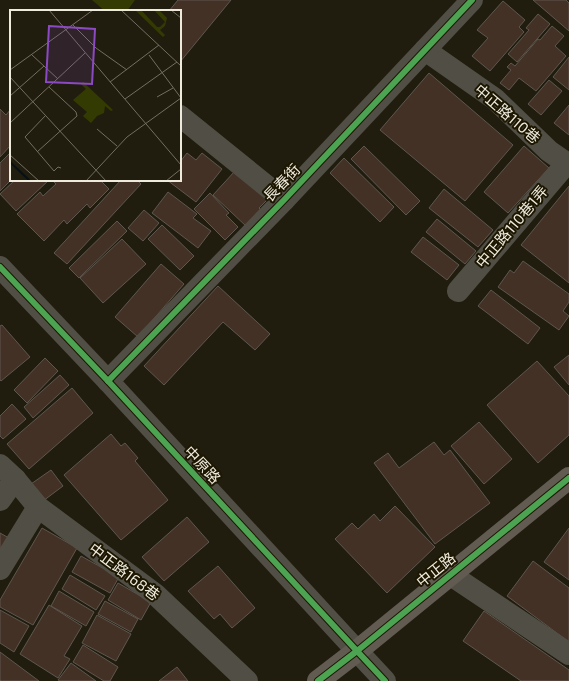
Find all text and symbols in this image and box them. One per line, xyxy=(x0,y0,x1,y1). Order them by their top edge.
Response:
inset map xyxy=(10,10,181,181)
street label: 中正路110巷 xyxy=(471,80,544,147)
street label: 長春街 xyxy=(259,160,303,205)
street label: 中正路110巷1弄 xyxy=(472,182,551,271)
street label: 中原路 xyxy=(181,442,225,487)
street label: 中正路168巷 xyxy=(86,539,163,604)
street label: 中正路 xyxy=(412,548,459,590)

